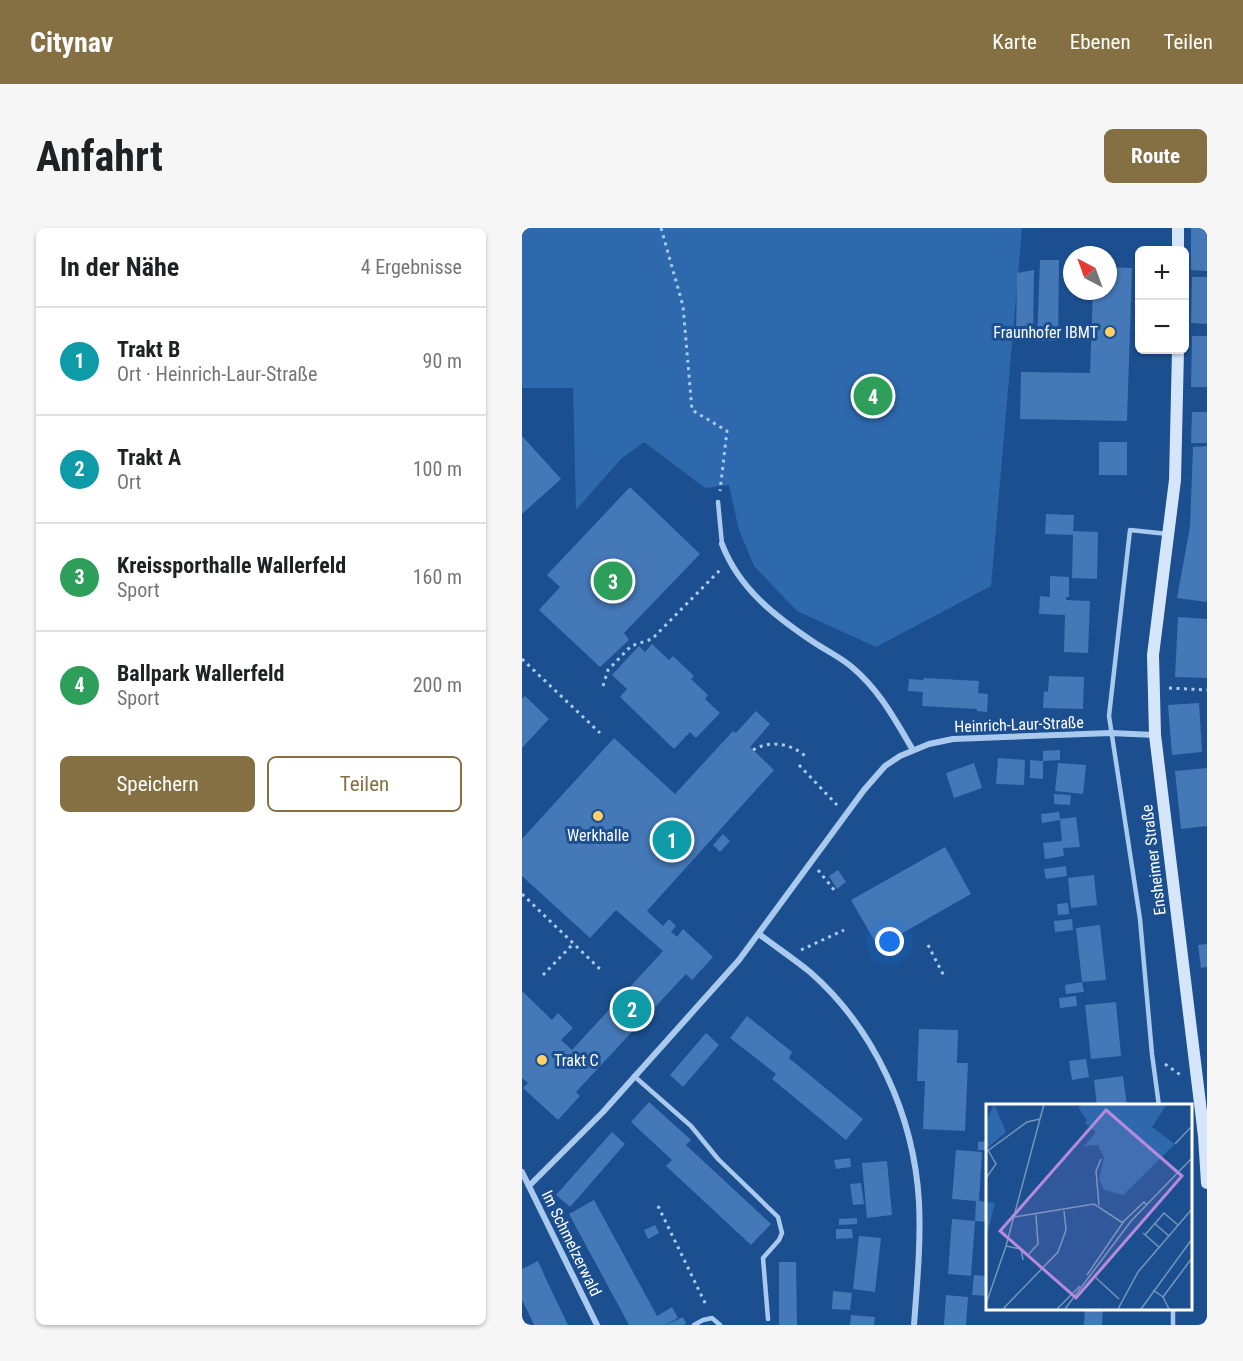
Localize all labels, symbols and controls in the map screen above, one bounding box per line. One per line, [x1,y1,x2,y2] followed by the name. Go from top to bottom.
[30,26,113,59] text: Citynav
[992,30,1037,54] text: Karte
[1070,30,1131,54] text: Ebenen
[1164,30,1213,54] text: Teilen
[1104,129,1207,183] button: Route
[36,132,163,181] text: Anfahrt
[1063,246,1117,300] north arrow
[1135,246,1189,354] map controls
[1135,246,1189,300] button: +
[60,252,179,282] text: In der Nähe
[361,255,462,279] text: 4 Ergebnisse
[1135,300,1189,354] button: −
[993,323,1098,342] place label: Fraunhofer IBMT
[1103,325,1117,339] marker: Fraunhofer IBMT
[117,337,180,362] text: Trakt B
[74,349,85,373] text: 1
[423,349,462,373] text: 90 m
[117,362,317,386] text: Ort · Heinrich-Laur-Straße
[854,374,892,418] pin: 4
[117,445,181,470] text: Trakt A
[74,457,85,481] text: 2
[413,457,462,481] text: 100 m
[117,470,142,494] text: Ort
[117,553,346,578] text: Kreissporthalle Wallerfeld
[594,558,632,604] pin: 3
[74,565,85,589] text: 3
[413,565,462,589] text: 160 m
[117,578,160,602] text: Sport
[117,661,284,686] text: Ballpark Wallerfeld
[74,673,85,697] text: 4
[413,673,462,697] text: 200 m
[117,686,160,710] text: Sport
[954,713,1084,736] street label: Heinrich-Laur-Straße
[60,756,255,812] button: Speichern
[267,756,462,812] button: Teilen
[1137,804,1170,916] street label: Ensheimer Straße
[591,809,605,823] marker: Werkhalle
[652,818,692,862] pin: 1
[567,826,629,845] place label: Werkhalle
[875,927,904,956] your location
[612,986,652,1032] pin: 2
[554,1051,599,1070] place label: Trakt C
[535,1053,549,1067] marker: Trakt C
[986,1104,1192,1310] inset map
[538,1187,605,1299] street label: Im Schmelzerwald

